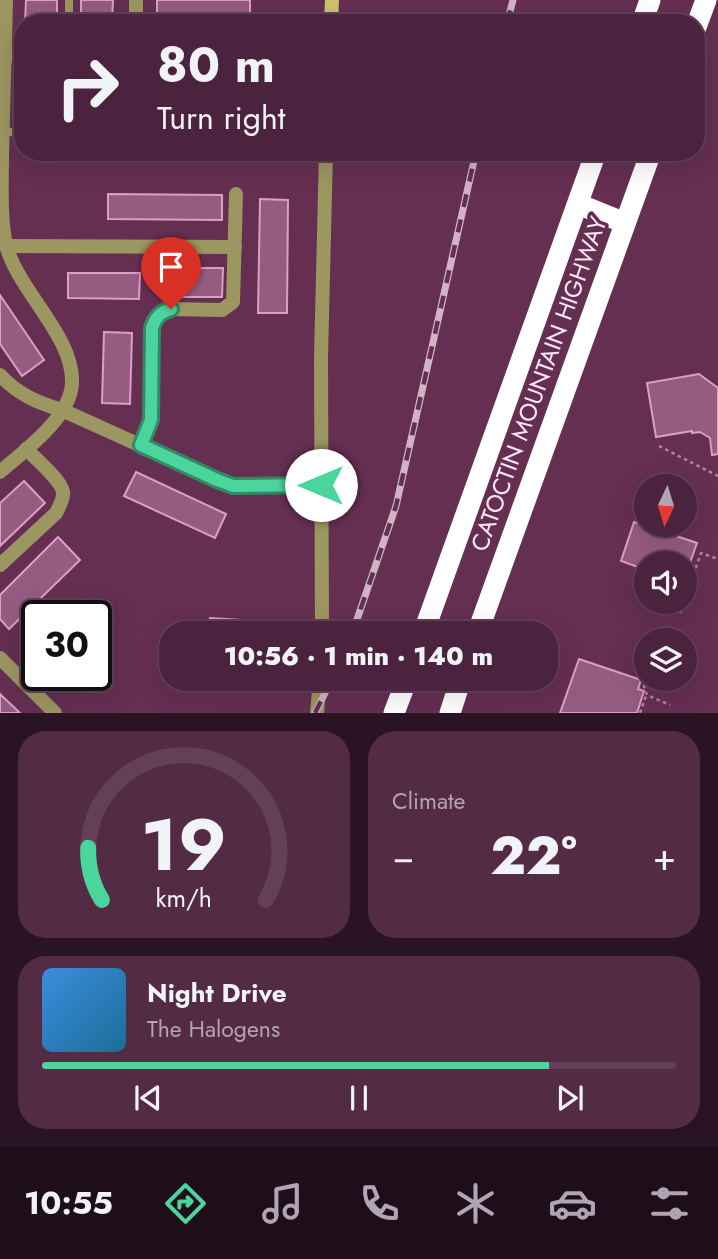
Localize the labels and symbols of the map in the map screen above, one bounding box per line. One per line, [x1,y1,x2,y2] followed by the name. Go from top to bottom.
[462,211,616,556] street label: CATOCTIN MOUNTAIN HIGHWAY
[141,237,201,309] pin
[284,448,358,522] position arrow
[634,474,696,537] north arrow
[21,600,112,691] speed limit sign: 30

